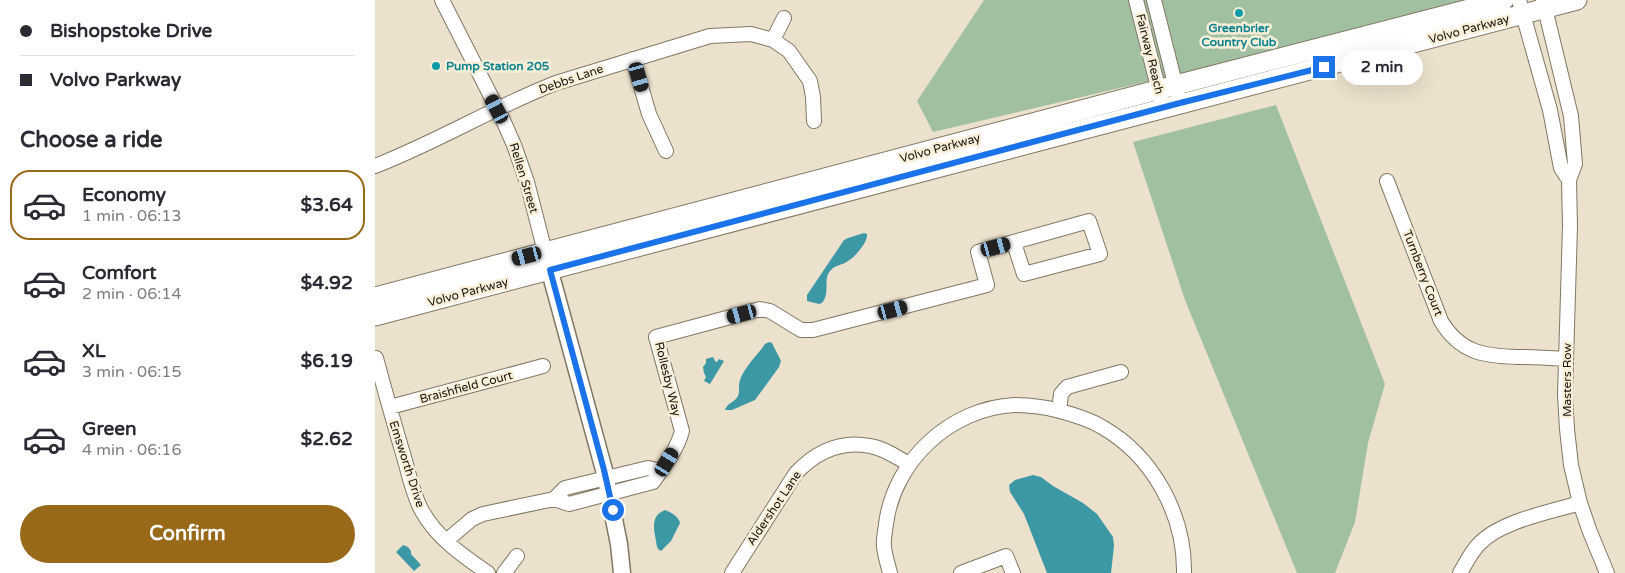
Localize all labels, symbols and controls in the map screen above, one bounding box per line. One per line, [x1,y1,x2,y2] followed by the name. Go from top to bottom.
[1233,7,1245,19] marker: Greenbrier Country Club
[1427,11,1511,46] street label: Volvo Parkway
[1133,12,1167,96] street label: Fairway Reach
[50,20,212,42] text: Bishopstoke Drive
[1202,21,1277,50] place label: Greenbrier Country Club
[1341,50,1424,84] callout: 2 min
[1313,56,1335,78] route end
[1361,57,1403,77] text: 2 min
[446,59,550,74] place label: Pump Station 205
[430,60,442,72] marker: Pump Station 205
[537,61,605,97] street label: Debbs Lane
[627,61,650,93] car
[50,69,181,91] text: Volvo Parkway
[483,92,510,126] car
[20,127,163,153] text: Choose a ride
[898,130,982,165] street label: Volvo Parkway
[507,141,541,215] street label: Rellen Street
[22,183,67,228] icon: car
[82,184,166,206] text: Economy
[301,194,353,216] text: $3.64
[82,206,181,226] text: 1 min · 06:13
[1400,228,1446,318] street label: Turnberry Court
[979,236,1012,258] car
[510,245,543,267] car
[22,261,67,306] icon: car
[82,262,156,284] text: Comfort
[301,272,353,294] text: $4.92
[426,274,510,309] street label: Volvo Parkway
[82,284,181,304] text: 2 min · 06:14
[876,299,909,321] car
[725,303,758,325] car
[22,339,67,384] icon: car
[82,340,106,362] text: XL
[652,340,684,418] street label: Rollesby Way
[1560,342,1574,417] street label: Masters Row
[301,350,353,372] text: $6.19
[82,362,181,382] text: 3 min · 06:15
[418,368,514,406] street label: Braishfield Court
[22,417,67,462] icon: car
[82,418,136,440] text: Green
[386,419,428,509] street label: Emsworth Drive
[301,428,353,450] text: $2.62
[82,440,181,460] text: 4 min · 06:16
[652,445,681,479] car
[744,468,804,548] street label: Aldershot Lane
[602,499,624,521] route start
[20,505,355,563] button: Confirm

